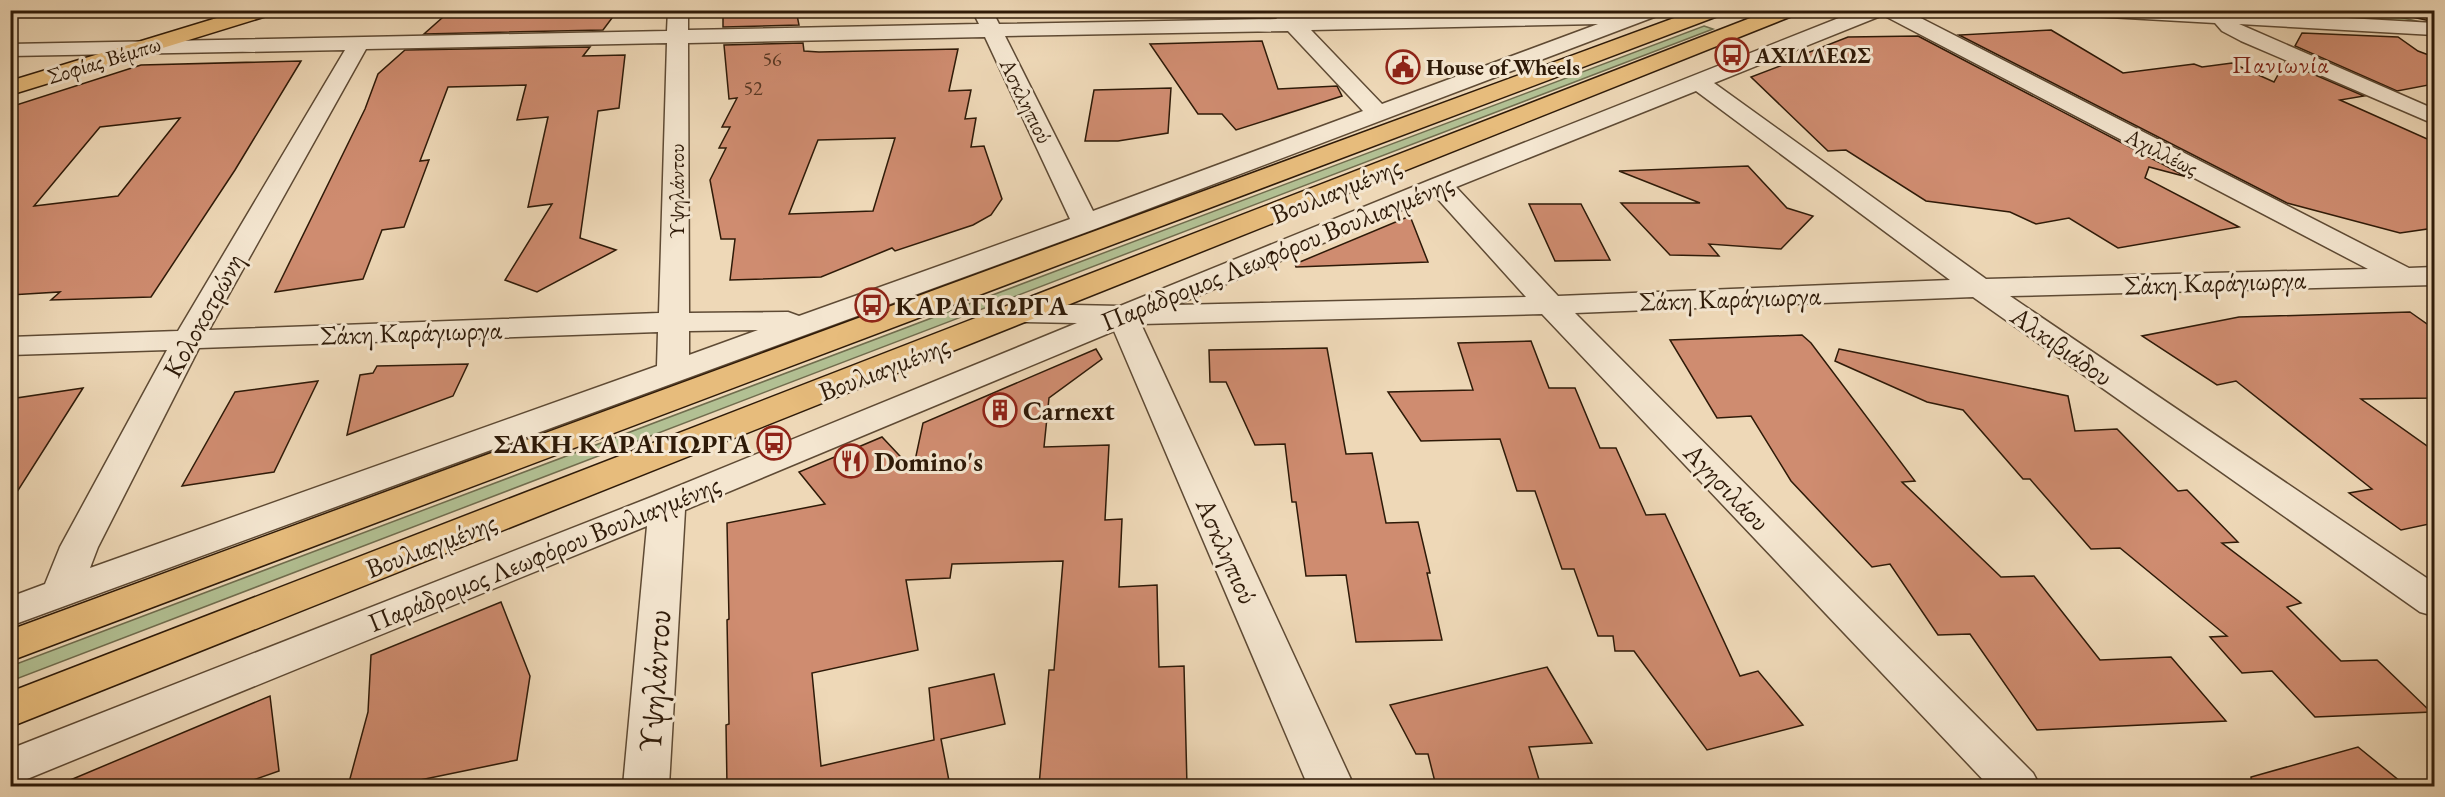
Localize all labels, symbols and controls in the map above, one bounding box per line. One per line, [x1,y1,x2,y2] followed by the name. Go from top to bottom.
[44,29,164,91] street label: Σοφίας Βέμπω
[1714,37,1750,73] bus stop icon: ΑΧΙΛΛΕΩΣ
[1754,41,1871,70] place label: ΑΧΙΛΛΕΩΣ
[762,46,782,72] house number: 56
[1385,49,1421,85] public building icon: House of Wheels
[2232,49,2330,80] district label: Πανιωνία
[992,53,1059,148] street label: Ασκληπιού
[1426,53,1580,82] place label: House of Wheels
[743,75,763,101] house number: 52
[2120,121,2203,183] street label: Αχιλλέως
[662,143,691,239] street label: Υψηλάντου
[1266,148,1406,232] street label: Βουλιαγμένης
[1096,165,1458,339] street label: Παράδρομος Λεωφόρου Βουλιαγμένης
[154,247,252,383] street label: Κολοκοτρώνη
[2124,261,2307,303] street label: Σάκη Καράγιωργα
[1639,277,1822,319] street label: Σάκη Καράγιωργα
[854,287,890,323] bus stop icon: ΚΑΡΑΓΙΩΡΓΑ
[895,288,1068,323] place label: ΚΑΡΑΓΙΩΡΓΑ
[2003,298,2120,394] street label: Αλκιβιάδου
[320,311,503,353] street label: Σάκη Καράγιωργα
[814,327,954,409] street label: Βουλιαγμένης
[982,392,1018,428] building icon: Carnext
[1023,393,1115,428] place label: Carnext
[756,425,792,461] bus stop icon: ΣΑΚΗ ΚΑΡΑΓΙΩΡΓΑ
[494,426,752,461] place label: ΣΑΚΗ ΚΑΡΑΓΙΩΡΓΑ
[1676,435,1778,539] street label: Αγησιλάου
[833,443,869,479] restaurant icon: Domino's
[874,444,983,479] place label: Domino's
[363,466,725,640] street label: Παράδρομος Λεωφόρου Βουλιαγμένης
[1188,492,1266,609] street label: Ασκληπιού
[361,504,501,586] street label: Βουλιαγμένης
[628,608,680,754] street label: Υψηλάντου

